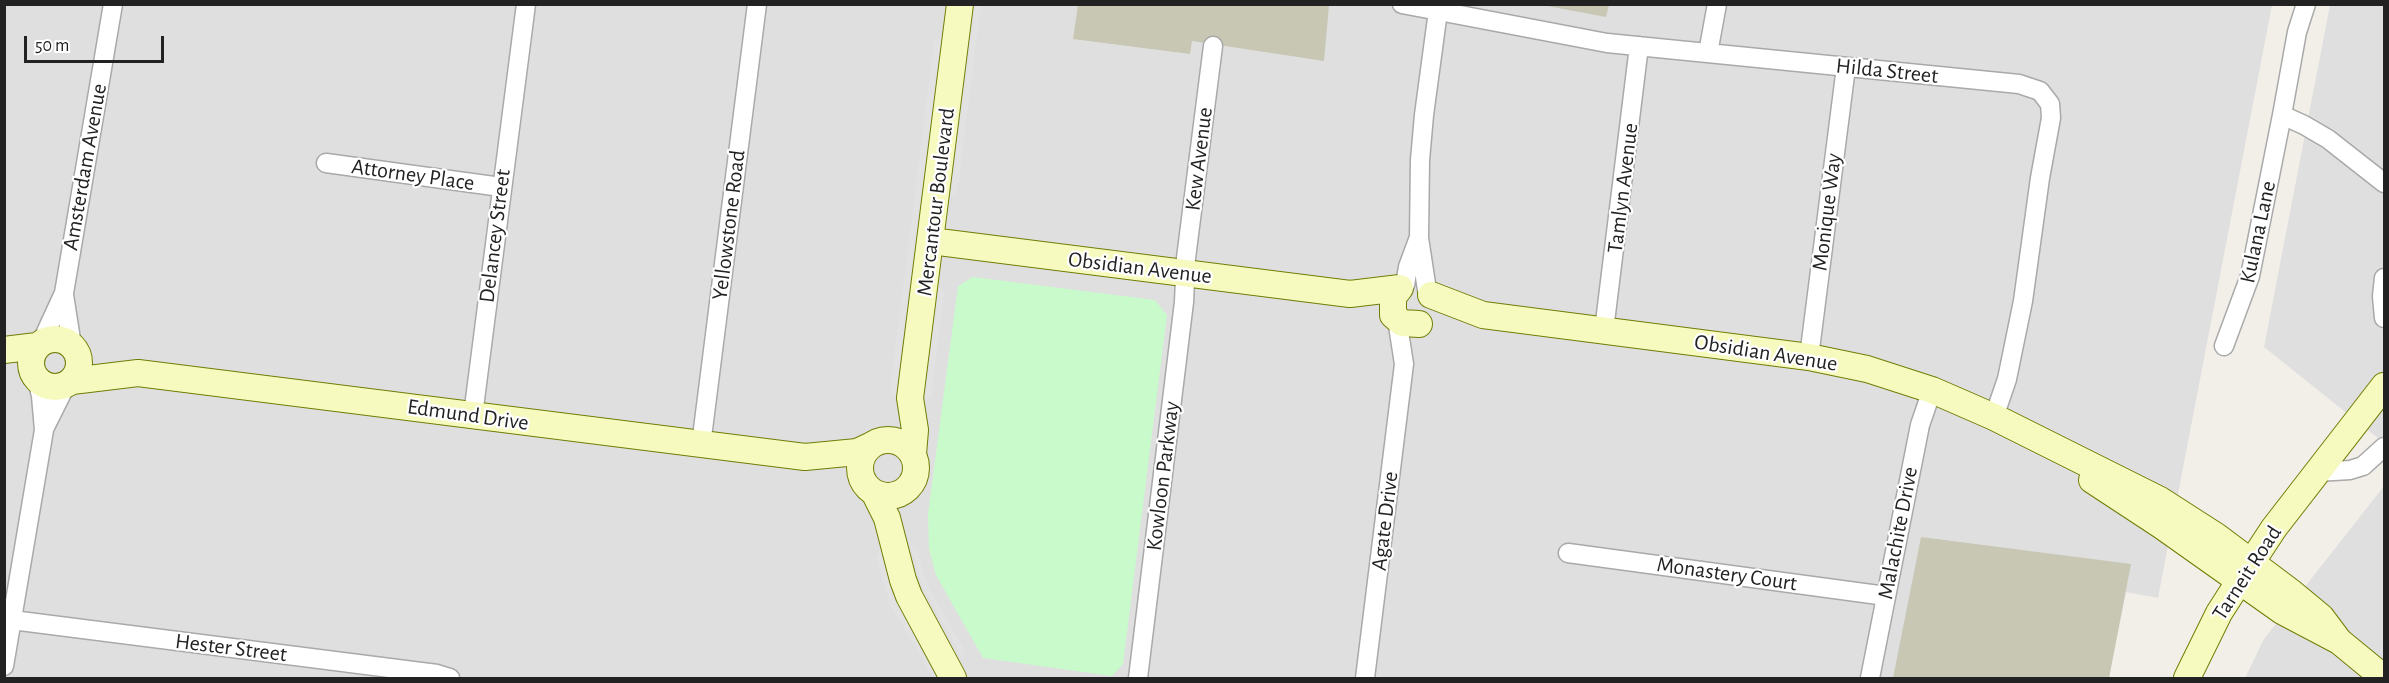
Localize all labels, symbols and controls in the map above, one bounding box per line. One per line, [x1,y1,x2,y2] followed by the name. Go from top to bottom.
[27,24,166,62] scale bar
[35,37,69,55] text: 50 m
[1835,53,1939,89] street label: Hilda Street
[57,82,113,252] street label: Amsterdam Avenue
[911,106,961,298] street label: Mercantour Boulevard
[1180,106,1218,212] street label: Kew Avenue
[1602,121,1644,255] street label: Tamlyn Avenue
[707,149,751,301] street label: Yellowstone Road
[1807,152,1847,272] street label: Monique Way
[350,153,476,197] street label: Attorney Place
[474,168,516,304] street label: Delancey Street
[2234,178,2282,286] street label: Kulana Lane
[1067,246,1213,290] street label: Obsidian Avenue
[1693,329,1839,377] street label: Obsidian Avenue
[406,393,530,437] street label: Edmund Drive
[1141,400,1185,552] street label: Kowloon Parkway
[1872,465,1924,601] street label: Malachite Drive
[1366,470,1404,572] street label: Agate Drive
[2207,521,2287,625] street label: Tarneit Road
[1655,551,1799,597] street label: Monastery Court
[174,628,288,668] street label: Hester Street

